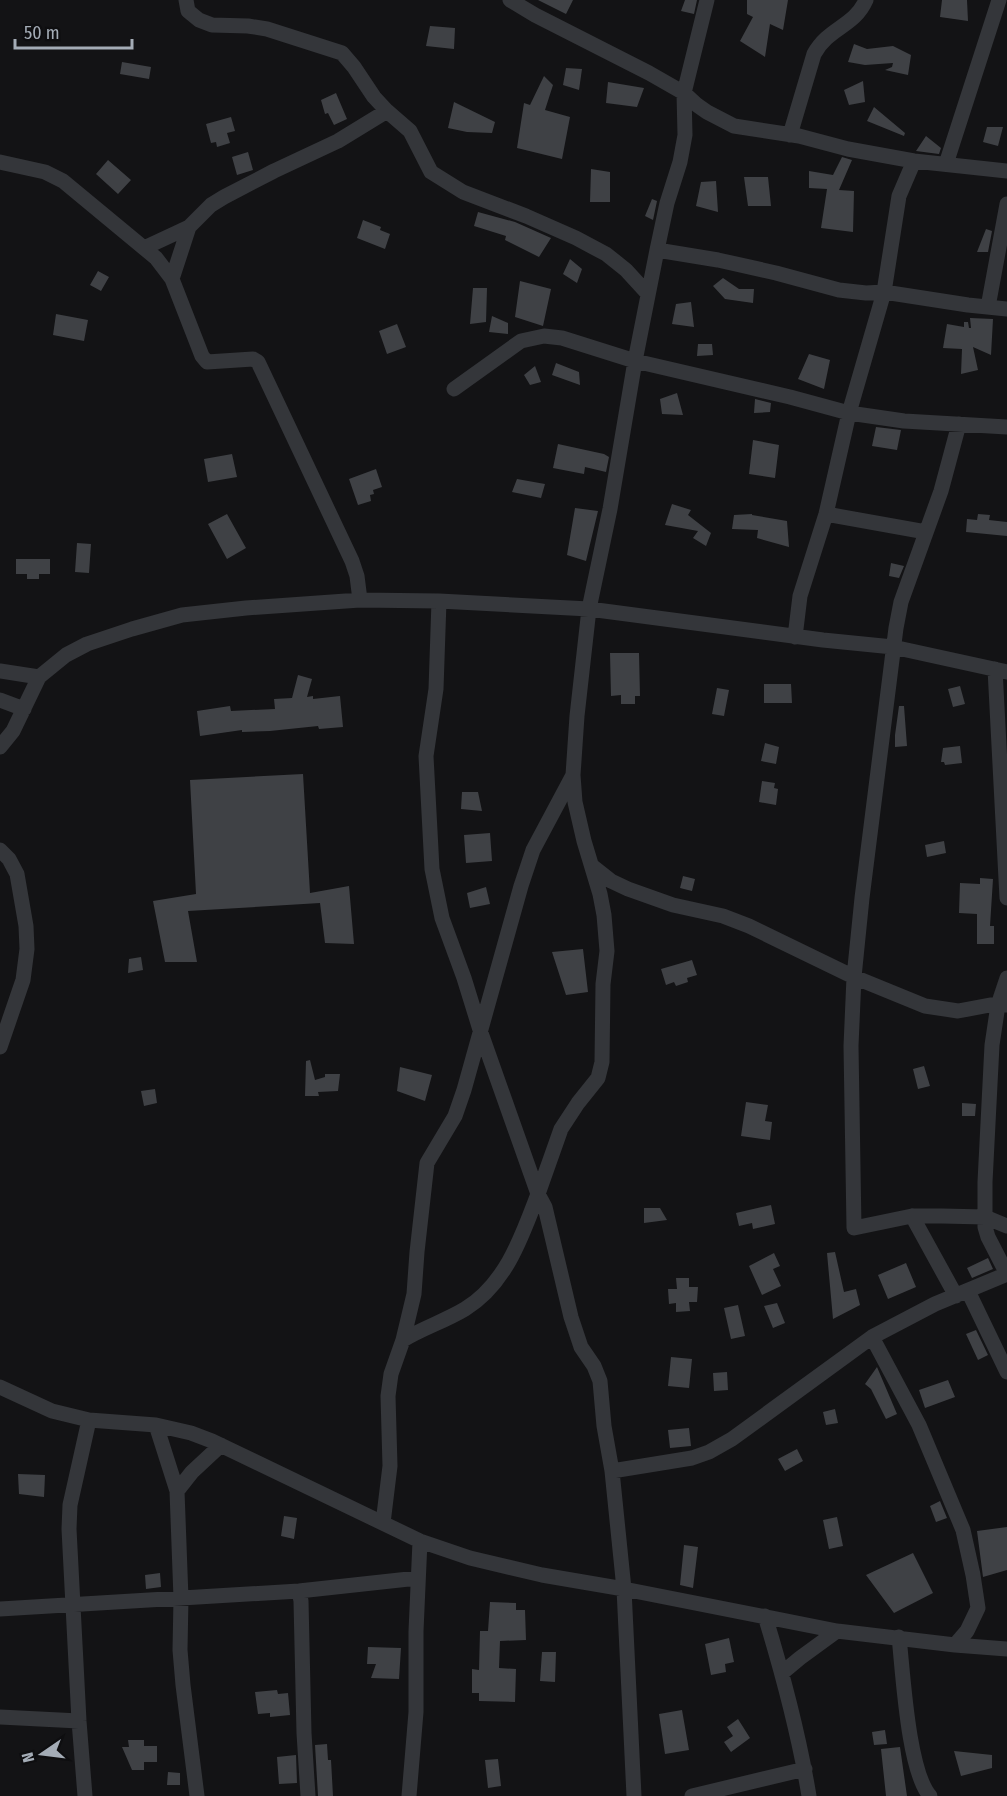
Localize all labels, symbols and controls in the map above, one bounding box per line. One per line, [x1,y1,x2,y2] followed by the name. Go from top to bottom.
[15,12,132,50] scale bar
[24,22,60,44] text: 50 m
[12,1724,72,1784] north arrow
[18,1751,38,1764] text: N

